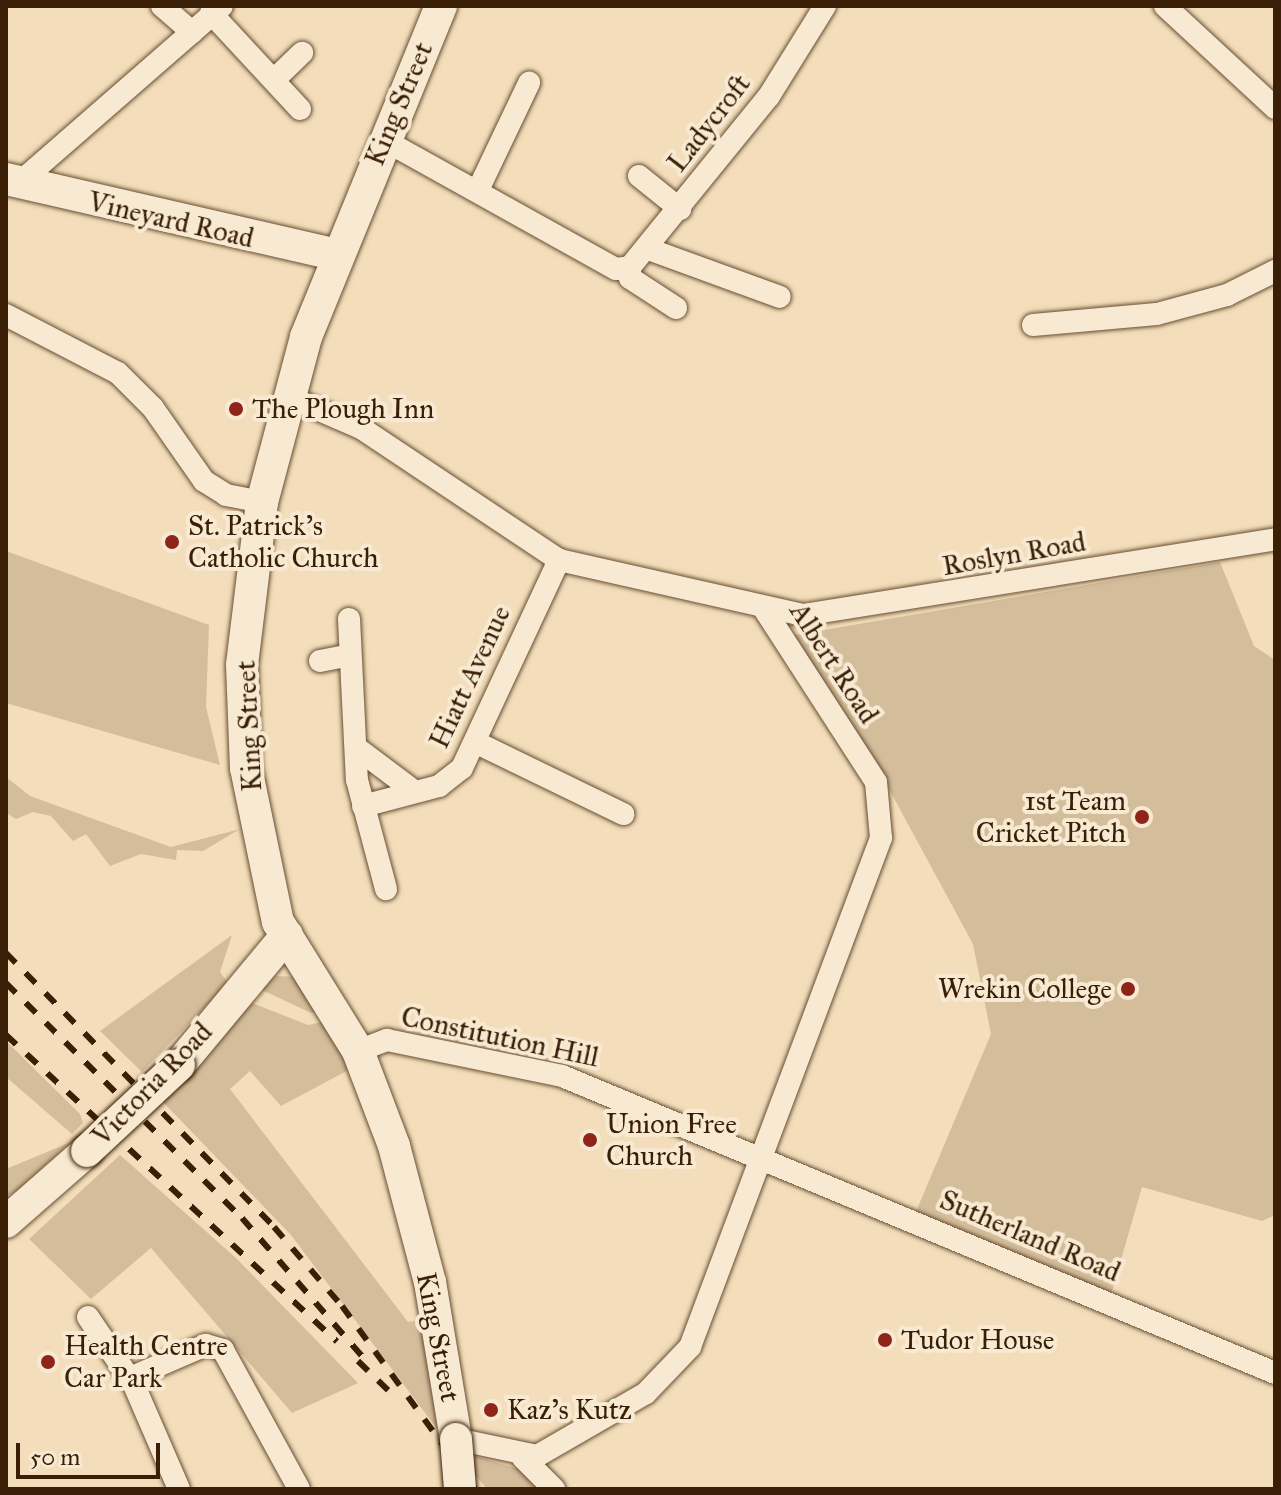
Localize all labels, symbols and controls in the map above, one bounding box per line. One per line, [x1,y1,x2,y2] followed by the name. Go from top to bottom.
[358,37,440,171] street label: King Street
[660,67,758,179] street label: Ladycroft
[85,185,257,255] street label: Vineyard Road
[252,392,434,426] place label: The Plough Inn
[227,400,245,418] marker: The Plough Inn
[188,509,379,575] place label: St. Patrick's Catholic Church
[940,525,1088,583] street label: Roslyn Road
[163,533,181,551] marker: St. Patrick's Catholic Church
[782,596,886,730] street label: Albert Road
[422,600,518,754] street label: Hiatt Avenue
[229,660,269,792] street label: King Street
[976,784,1126,850] place label: 1st Team Cricket Pitch
[1133,808,1151,826] marker: 1st Team Cricket Pitch
[938,972,1112,1006] place label: Wrekin College
[1119,980,1137,998] marker: Wrekin College
[398,1000,602,1074] street label: Constitution Hill
[85,1015,219,1153] street label: Victoria Road
[606,1107,737,1173] place label: Union Free Church
[581,1131,599,1149] marker: Union Free Church
[935,1183,1125,1289] street label: Sutherland Road
[409,1269,467,1405] street label: King Street
[901,1323,1054,1357] place label: Tudor House
[64,1329,228,1395] place label: Health Centre Car Park
[876,1331,894,1349] marker: Tudor House
[39,1353,57,1371] marker: Health Centre Car Park
[507,1393,632,1427] place label: Kaz's Kutz
[482,1401,500,1419] marker: Kaz's Kutz
[20,1427,164,1477] scale bar
[30,1442,80,1472] text: 50 m

